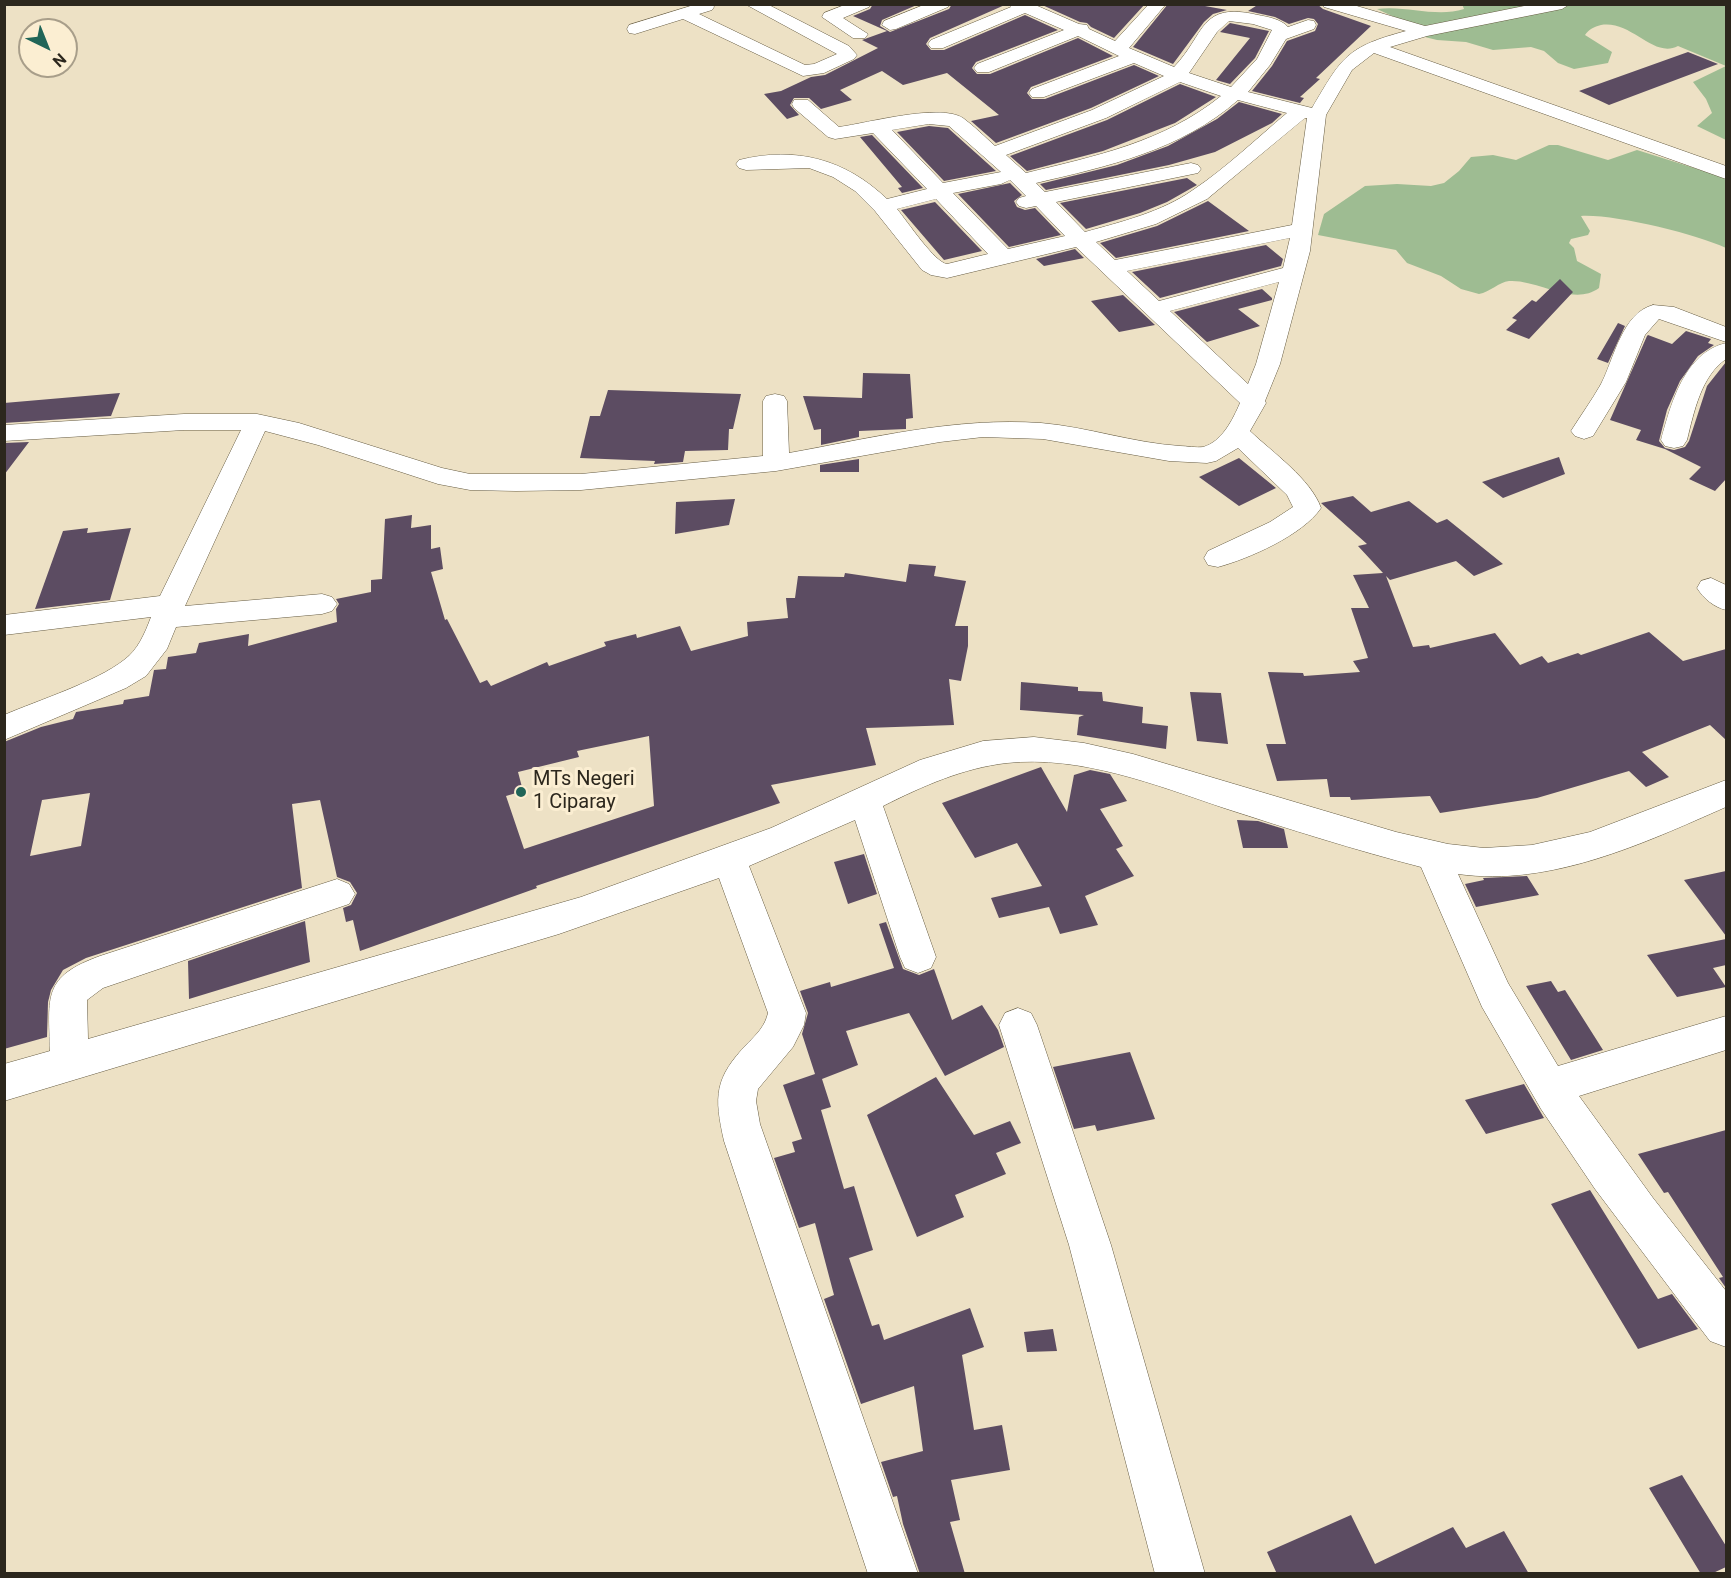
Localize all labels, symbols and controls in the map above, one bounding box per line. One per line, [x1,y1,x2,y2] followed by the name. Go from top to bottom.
[18,18,78,78] north arrow
[49,49,70,71] text: N
[533,768,635,815] place label: MTs Negeri 1 Ciparay
[514,785,528,799] marker: MTs Negeri 1 Ciparay

